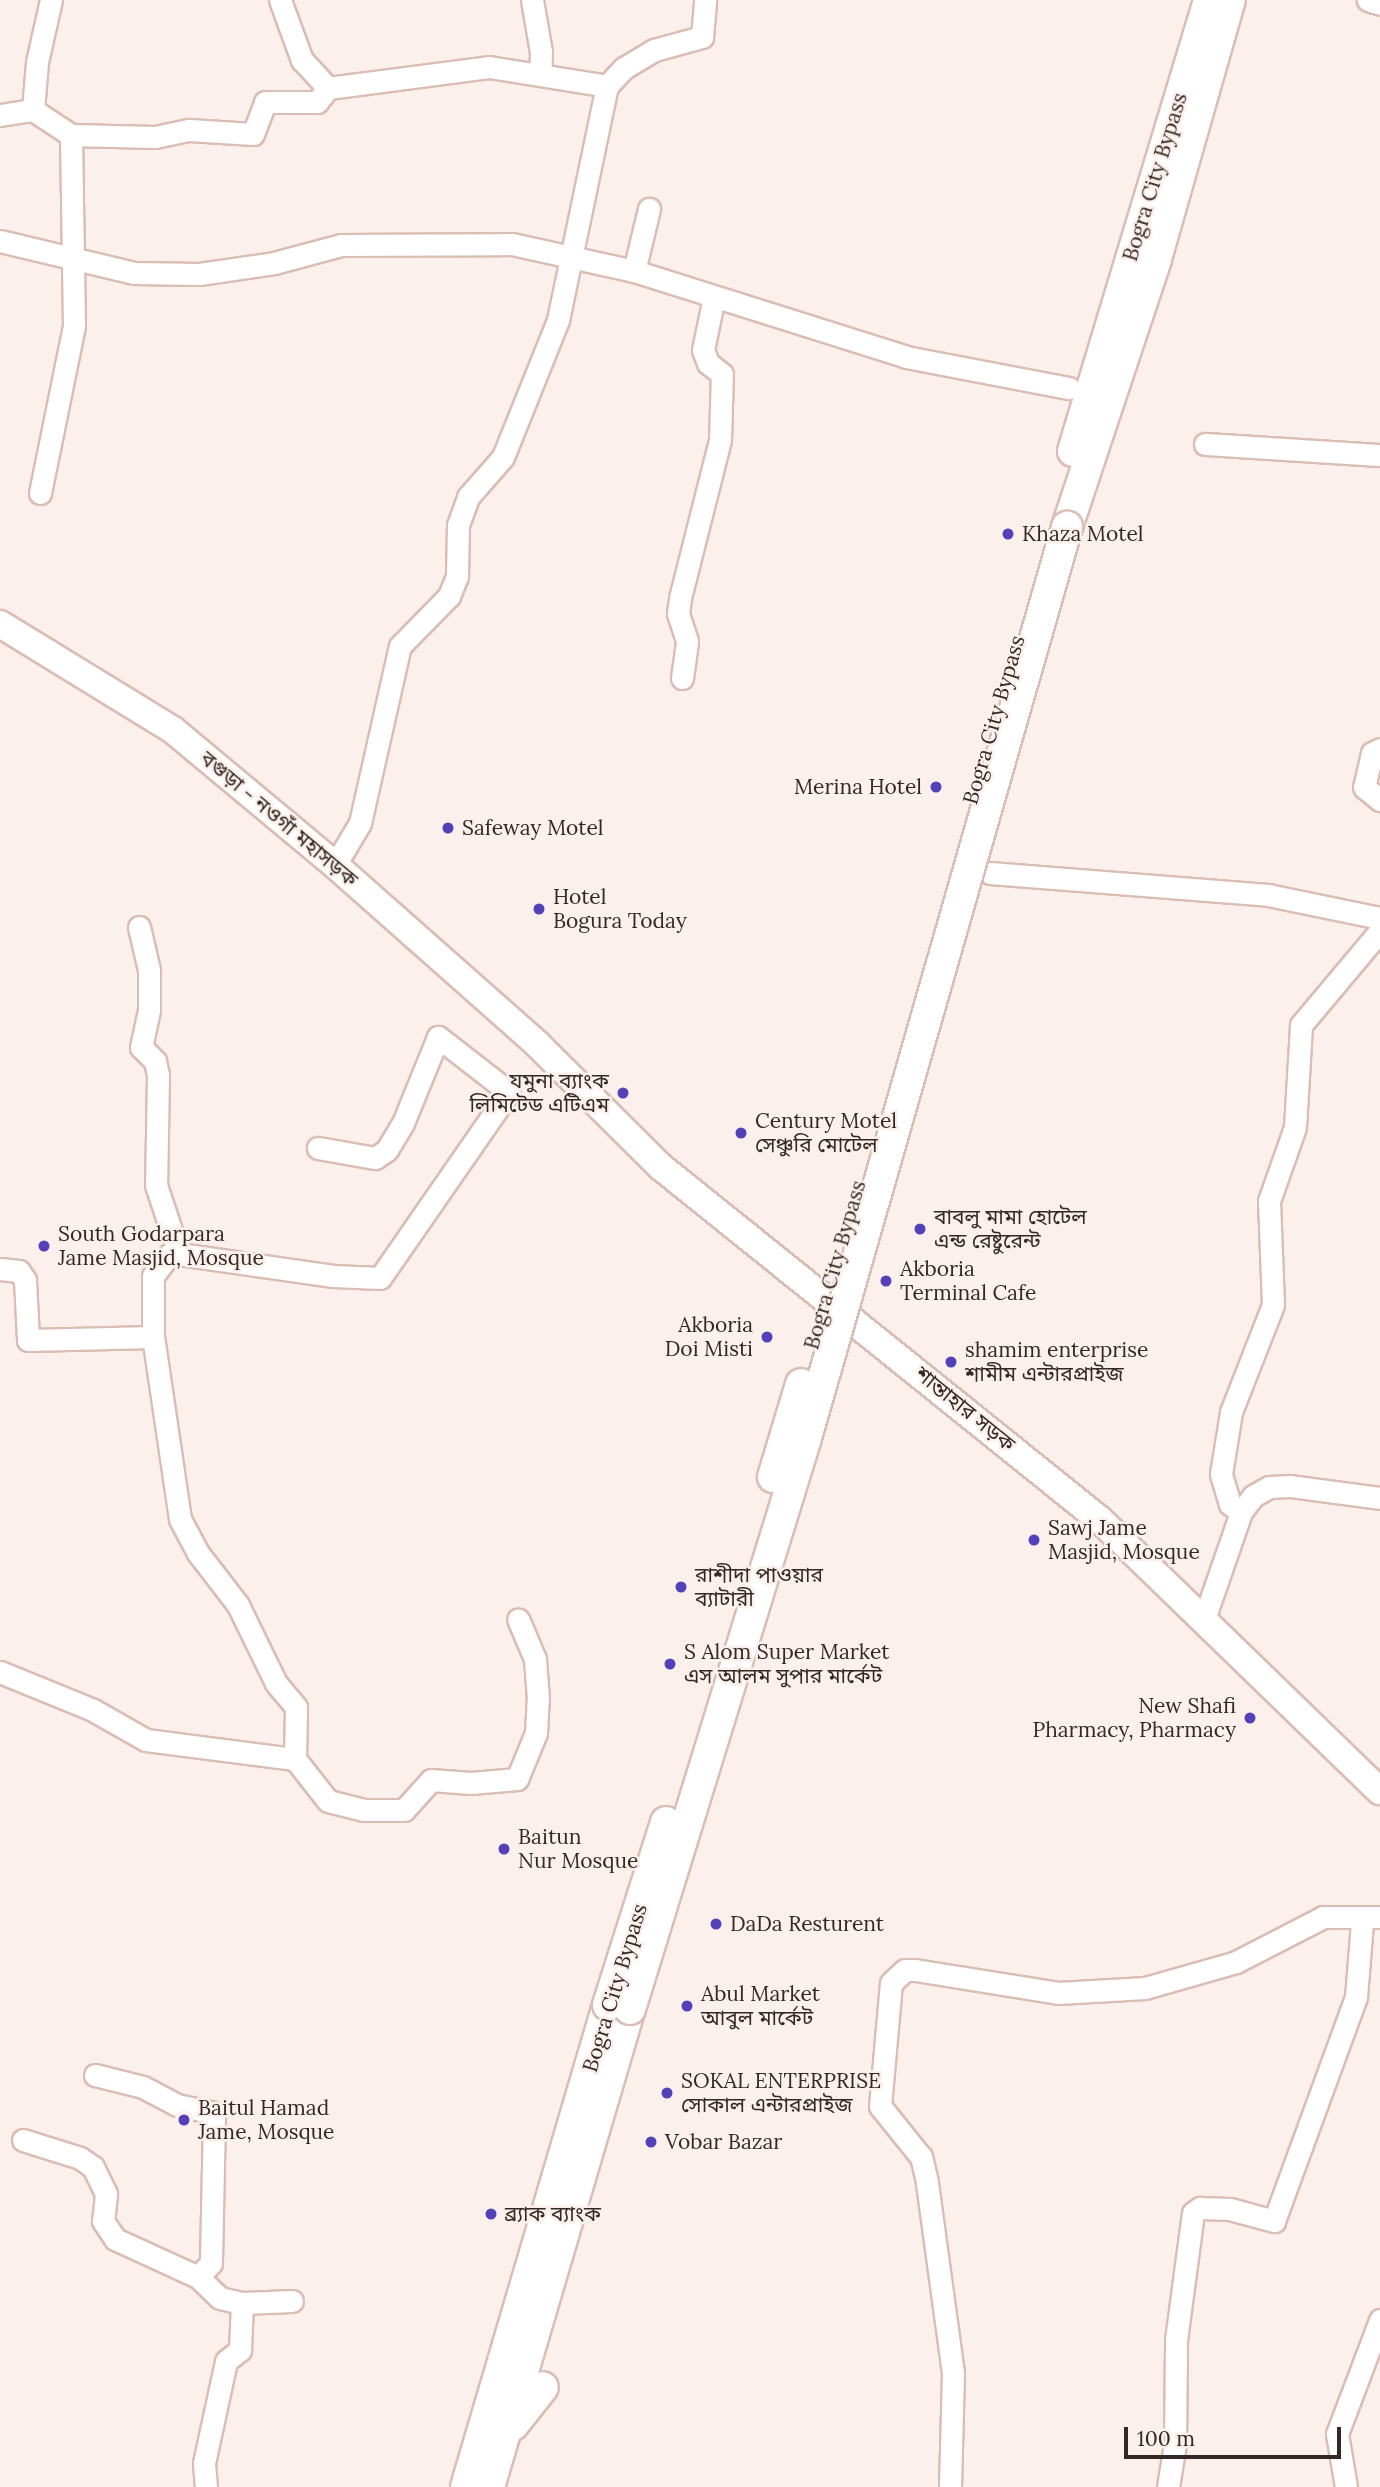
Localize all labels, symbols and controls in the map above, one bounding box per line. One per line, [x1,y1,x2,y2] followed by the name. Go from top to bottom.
[1117,90,1193,264] street label: Bogra City Bypass
[1022,521,1143,547] place label: Khaza Motel
[1000,526,1016,542] marker: Khaza Motel
[958,633,1030,807] street label: Bogra City Bypass
[195,746,363,892] street label: বগুড়া - নওগাঁ মহাসড়ক
[794,774,922,800] place label: Merina Hotel
[928,779,944,795] marker: Merina Hotel
[462,815,604,841] place label: Safeway Motel
[440,820,456,836] marker: Safeway Motel
[553,884,687,934] place label: Hotel Bogura Today
[531,901,547,917] marker: Hotel Bogura Today
[469,1068,609,1118] place label: যমুনা ব্যাংক লিমিটেড এটিএম
[615,1085,631,1101] marker: যমুনা ব্যাংক লিমিটেড এটিএম
[755,1108,897,1158] place label: Century Motel সেঞ্চুরি মোটেল
[733,1125,749,1141] marker: Century Motel সেঞ্চুরি মোটেল
[799,1178,871,1352] street label: Bogra City Bypass
[934,1204,1087,1254] place label: বাবলু মামা হোটেল এন্ড রেষ্টুরেন্ট
[58,1221,264,1271] place label: South Godarpara Jame Masjid, Mosque
[912,1221,928,1237] marker: বাবলু মামা হোটেল এন্ড রেষ্টুরেন্ট
[36,1238,52,1254] marker: South Godarpara Jame Masjid, Mosque
[900,1256,1036,1306] place label: Akboria Terminal Cafe
[878,1273,894,1289] marker: Akboria Terminal Cafe
[665,1312,753,1362] place label: Akboria Doi Misti
[759,1329,775,1345] marker: Akboria Doi Misti
[965,1337,1148,1387] place label: shamim enterprise শামীম এন্টারপ্রাইজ
[943,1354,959,1370] marker: shamim enterprise শামীম এন্টারপ্রাইজ
[910,1361,1020,1457] street label: শান্তাহার সড়ক
[1048,1515,1200,1565] place label: Sawj Jame Masjid, Mosque
[1026,1532,1042,1548] marker: Sawj Jame Masjid, Mosque
[695,1562,823,1612] place label: রাশীদা পাওয়ার ব্যাটারী
[673,1579,689,1595] marker: রাশীদা পাওয়ার ব্যাটারী
[684,1639,889,1689] place label: S Alom Super Market এস আলম সুপার মার্কেট
[662,1656,678,1672] marker: S Alom Super Market এস আলম সুপার মার্কেট
[1033,1693,1236,1743] place label: New Shafi Pharmacy, Pharmacy
[1242,1710,1258,1726] marker: New Shafi Pharmacy, Pharmacy
[518,1824,638,1874] place label: Baitun Nur Mosque
[496,1841,512,1857] marker: Baitun Nur Mosque
[577,1901,653,2075] street label: Bogra City Bypass
[730,1911,884,1937] place label: DaDa Resturent
[708,1916,724,1932] marker: DaDa Resturent
[701,1981,820,2031] place label: Abul Market আবুল মার্কেট
[679,1998,695,2014] marker: Abul Market আবুল মার্কেট
[681,2068,881,2118] place label: SOKAL ENTERPRISE সোকাল এন্টারপ্রাইজ
[659,2085,675,2101] marker: SOKAL ENTERPRISE সোকাল এন্টারপ্রাইজ
[198,2095,334,2145] place label: Baitul Hamad Jame, Mosque
[176,2112,192,2128] marker: Baitul Hamad Jame, Mosque
[665,2129,782,2155] place label: Vobar Bazar
[643,2134,659,2150] marker: Vobar Bazar
[505,2201,601,2227] place label: ব্র্যাক ব্যাংক
[483,2206,499,2222] marker: ব্র্যাক ব্যাংক
[1128,2414,1345,2458] scale bar
[1137,2425,1195,2452] text: 100 m

